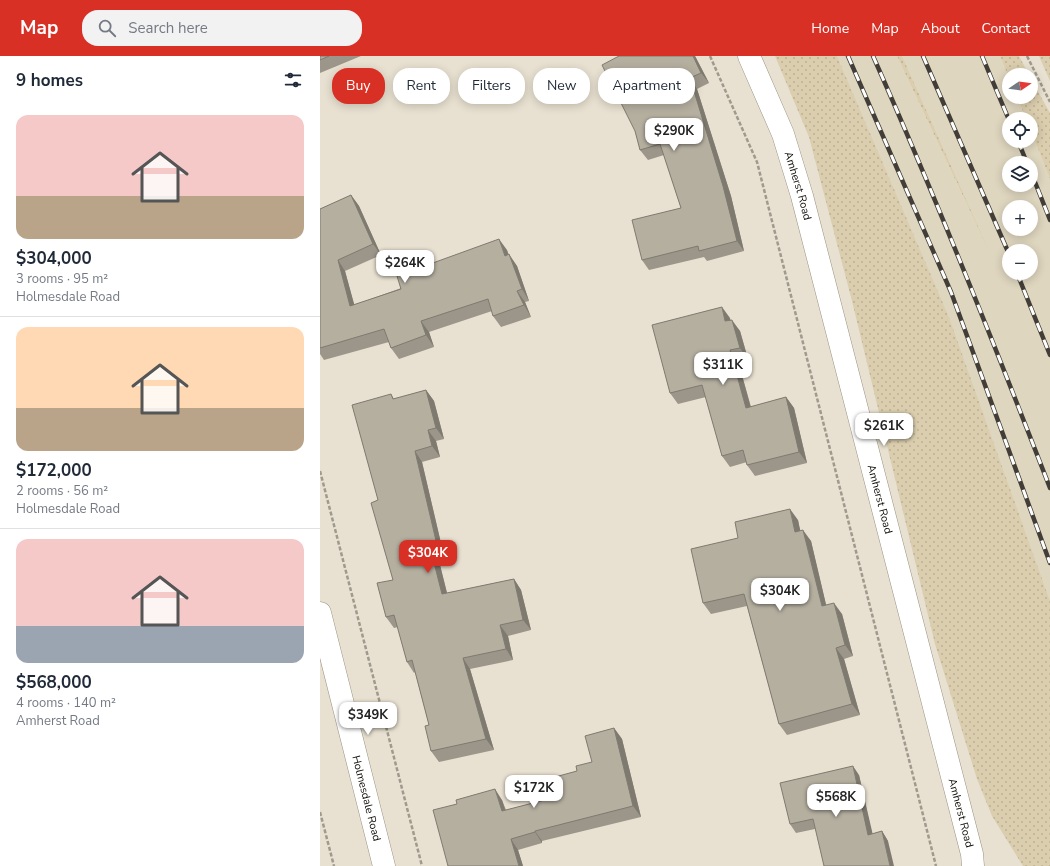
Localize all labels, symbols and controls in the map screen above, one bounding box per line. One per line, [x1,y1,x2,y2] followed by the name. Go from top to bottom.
[82,10,362,46] search box
[20,15,58,41] text: Map
[96,17,118,39] icon: search
[128,18,208,38] text: Search here
[811,19,849,38] text: Home
[871,19,899,38] text: Map
[921,19,960,38] text: About
[982,19,1030,38] text: Contact
[332,68,385,104] chip: Buy
[393,68,450,104] chip: Rent
[458,68,525,104] chip: Filters
[533,68,590,104] chip: New
[598,68,695,104] chip: Apartment
[1002,68,1038,104] north arrow
[1002,68,1038,280] map controls
[16,69,83,92] text: 9 homes
[282,69,304,91] icon: filters
[1002,112,1038,148] button: locate
[646,118,702,152] pin: $290K
[654,122,694,140] text: $290K
[124,141,196,213] icon: home
[781,149,815,222] street label: Amherst Road
[1002,156,1038,192] button: layers
[1002,200,1038,236] button: +
[1002,244,1038,280] button: −
[16,247,92,270] text: $304,000
[377,250,433,284] pin: $264K
[385,254,425,272] text: $264K
[16,270,108,288] text: 3 rooms · 95 m²
[16,288,120,306] text: Holmesdale Road
[695,352,751,386] pin: $311K
[124,353,196,425] icon: home
[703,356,743,374] text: $311K
[856,413,912,447] pin: $261K
[864,417,904,435] text: $261K
[16,459,92,482] text: $172,000
[864,463,896,535] street label: Amherst Road
[16,482,108,500] text: 2 rooms · 56 m²
[16,500,120,518] text: Holmesdale Road
[400,540,456,574] pin: $304K
[408,544,448,562] text: $304K
[124,565,196,637] icon: home
[752,578,808,612] pin: $304K
[760,582,800,600] text: $304K
[16,671,92,694] text: $568,000
[16,694,116,712] text: 4 rooms · 140 m²
[340,702,396,736] pin: $349K
[348,706,388,724] text: $349K
[16,712,100,730] text: Amherst Road
[349,754,385,843] street label: Holmesdale Road
[506,775,562,809] pin: $172K
[945,777,978,849] street label: Amherst Road
[514,779,554,797] text: $172K
[808,784,864,818] pin: $568K
[816,788,856,806] text: $568K

